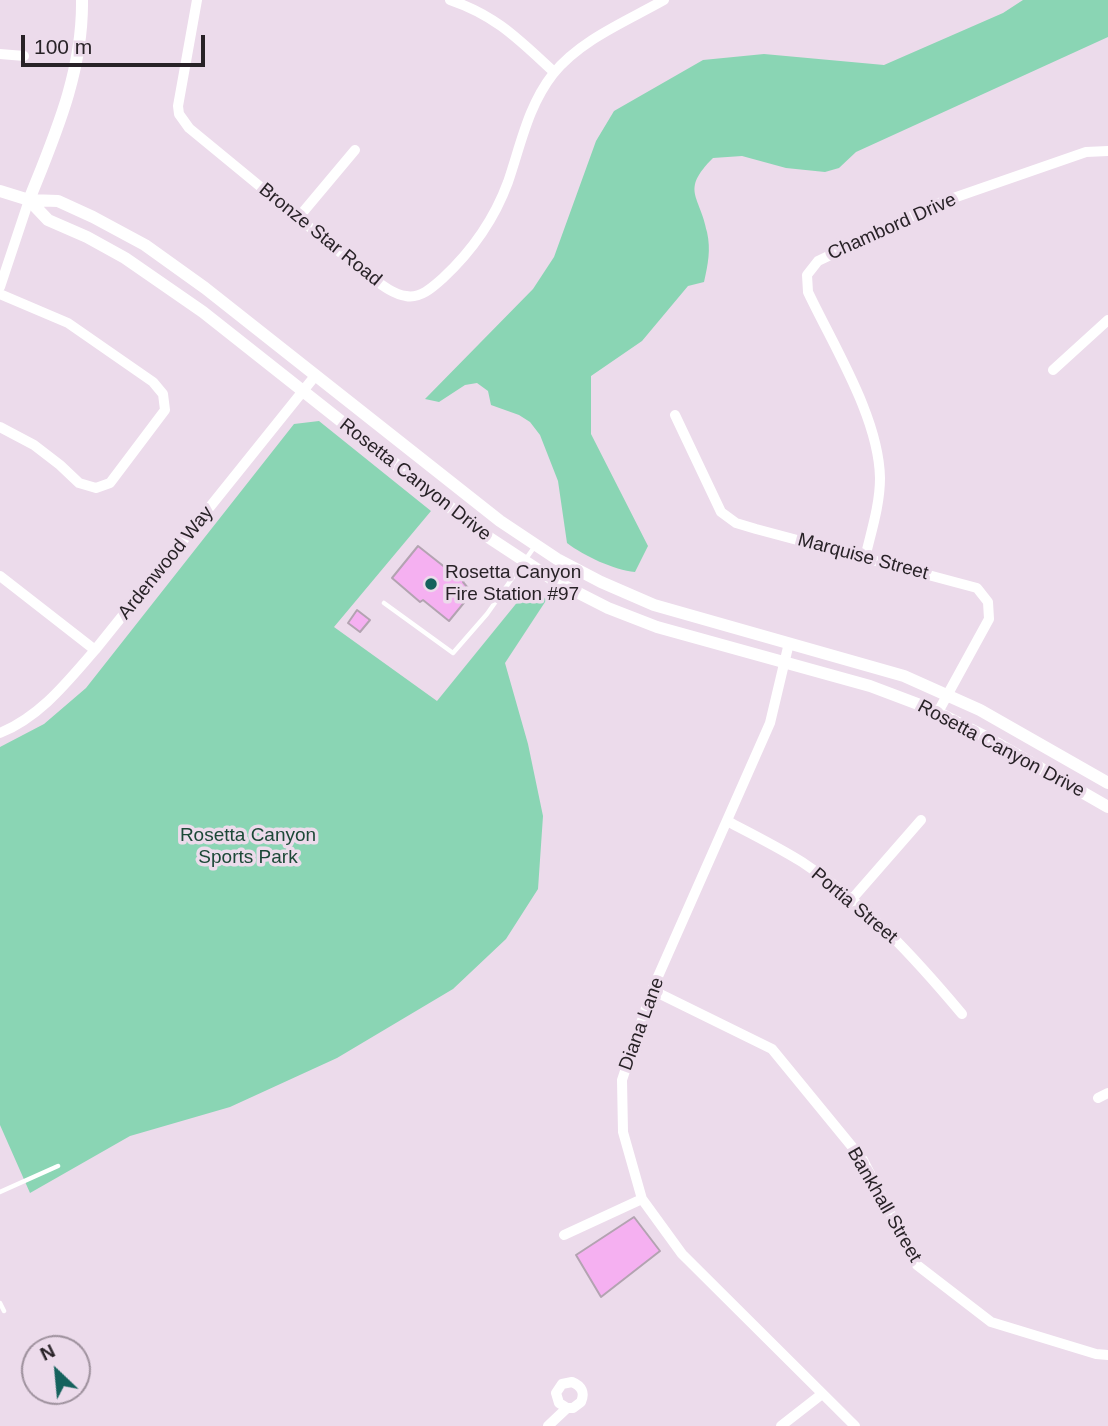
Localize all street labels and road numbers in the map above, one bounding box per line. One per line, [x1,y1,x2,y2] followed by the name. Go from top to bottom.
[254,179,386,291] street label: Bronze Star Road
[824,188,960,266] street label: Chambord Drive
[335,414,495,546] street label: Rosetta Canyon Drive
[113,502,219,624] street label: Ardenwood Way
[795,529,931,585] street label: Marquise Street
[914,695,1088,803] street label: Rosetta Canyon Drive
[806,863,902,949] street label: Portia Street
[615,974,669,1074] street label: Diana Lane
[842,1144,926,1266] street label: Bankhall Street

